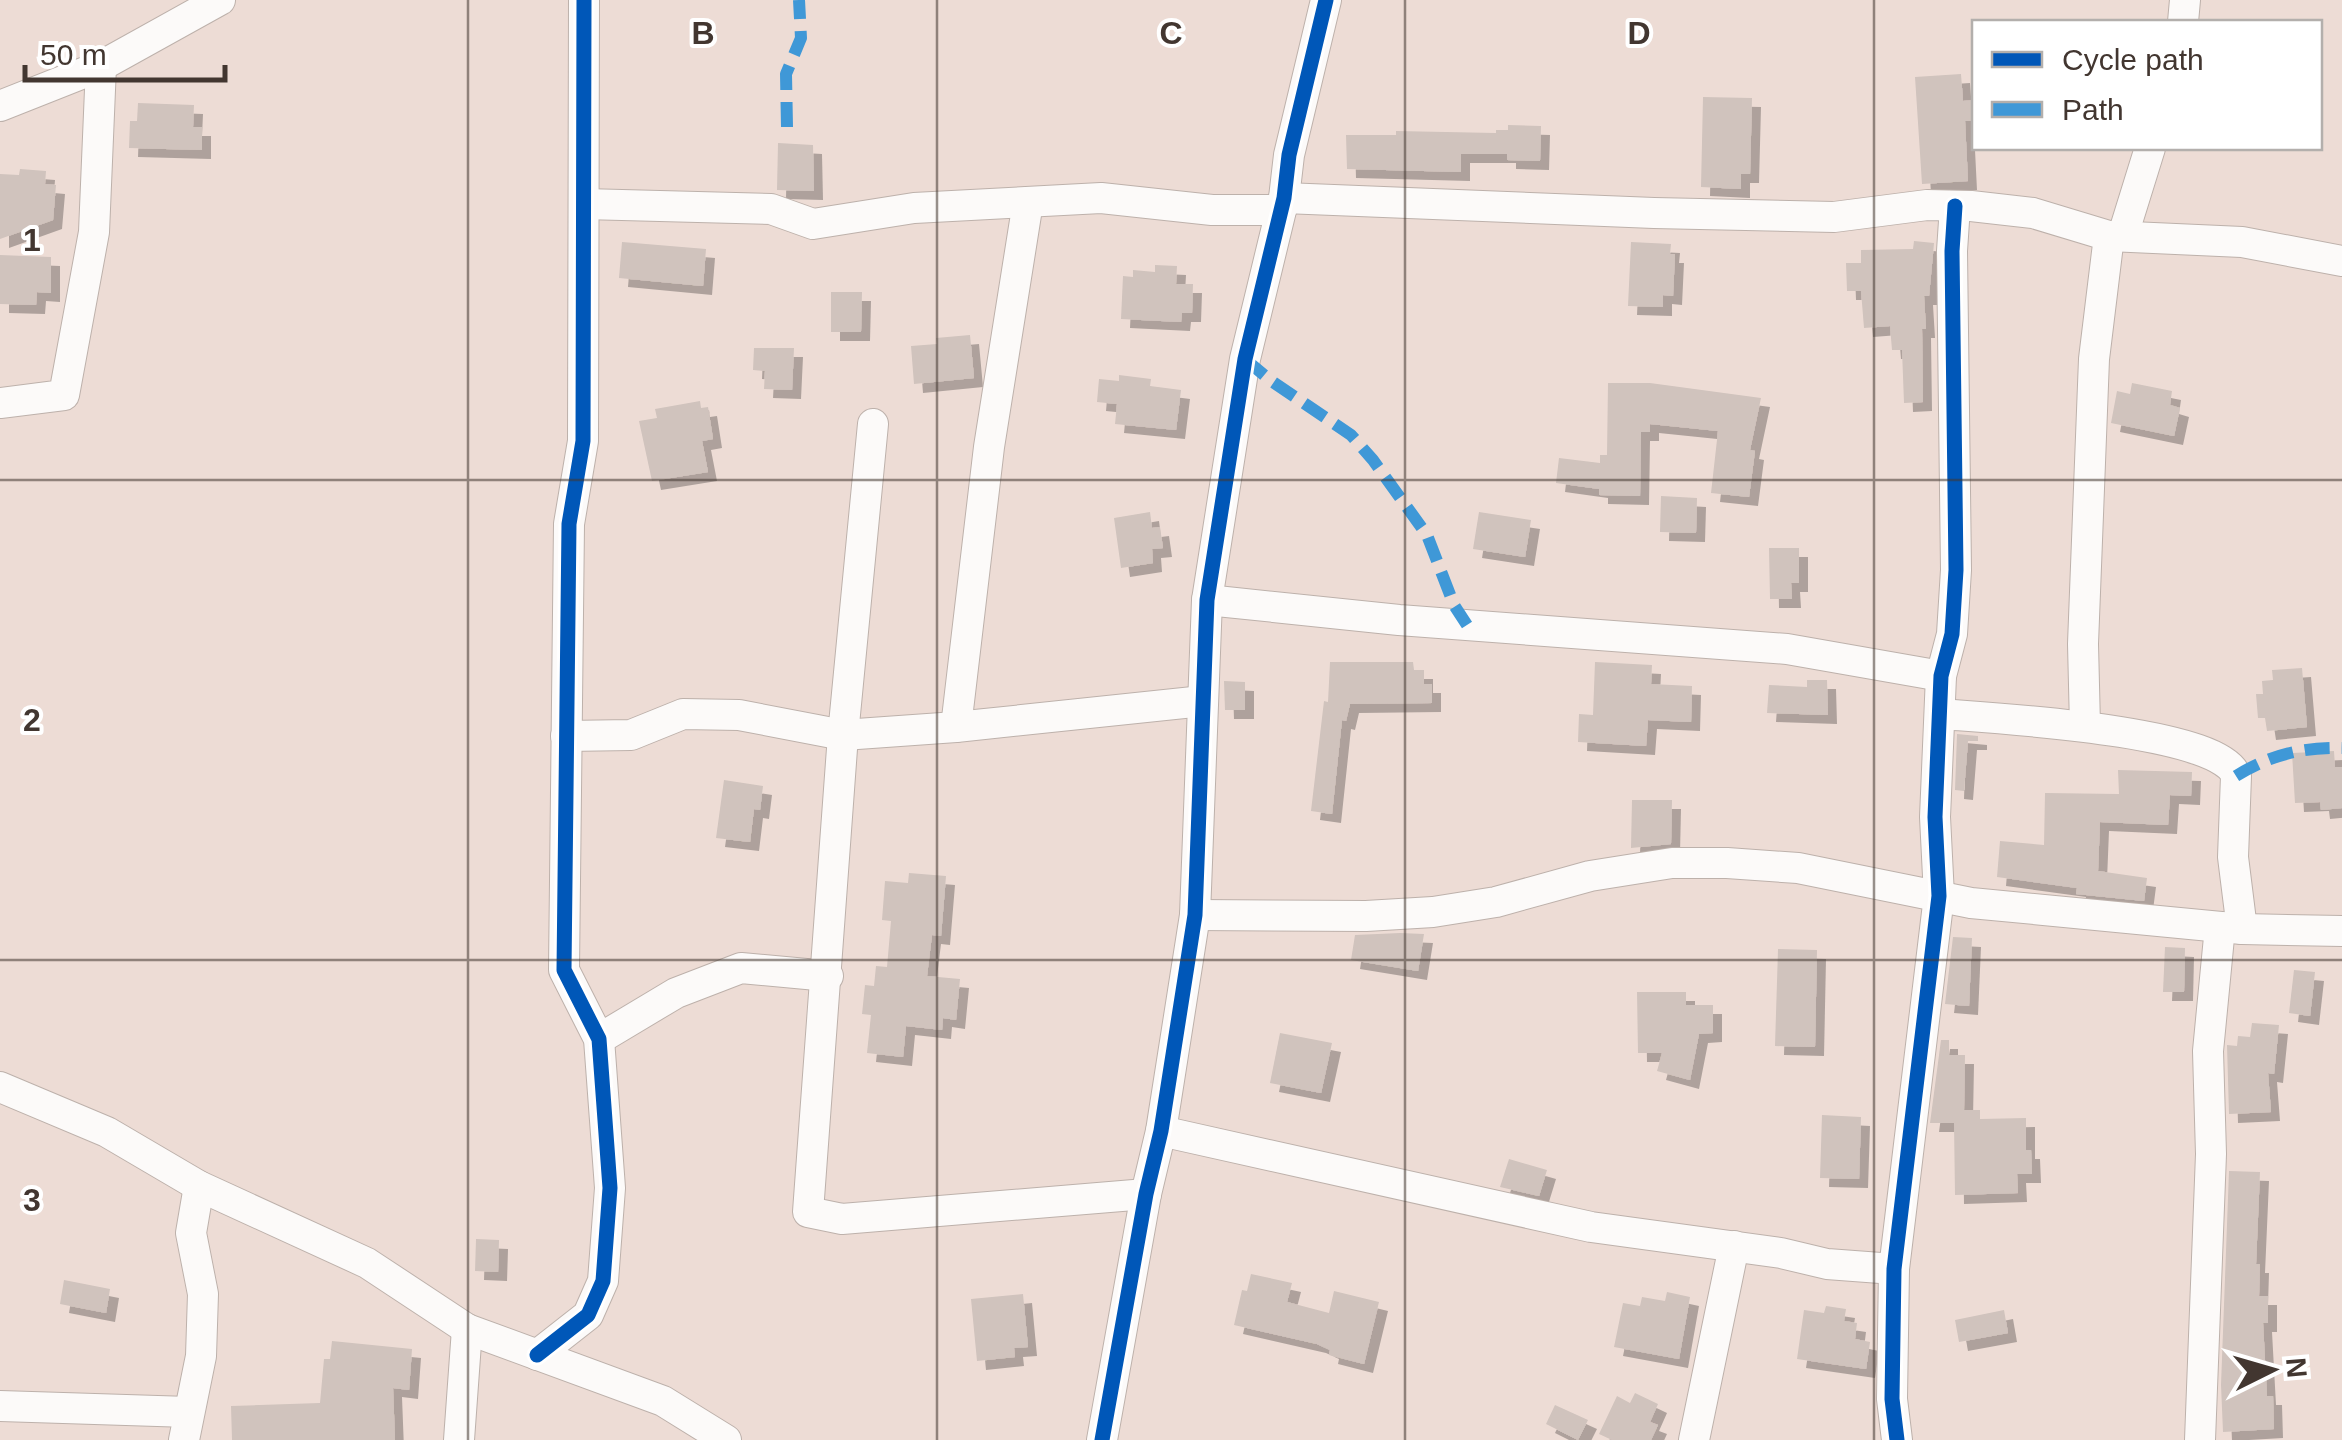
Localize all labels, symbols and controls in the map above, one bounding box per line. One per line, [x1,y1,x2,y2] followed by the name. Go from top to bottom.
[691,15,715,51] text: B
[1159,15,1183,51] text: C
[1627,15,1651,51] text: D
[25,20,225,82] scale bar
[1972,20,2322,150] legend
[40,38,107,71] text: 50 m
[2062,43,2204,76] text: Cycle path
[2062,93,2124,126] text: Path
[23,222,41,258] text: 1
[23,702,41,738] text: 2
[23,1182,41,1218] text: 3
[2222,1320,2322,1420] north arrow
[2280,1356,2313,1379] text: N

